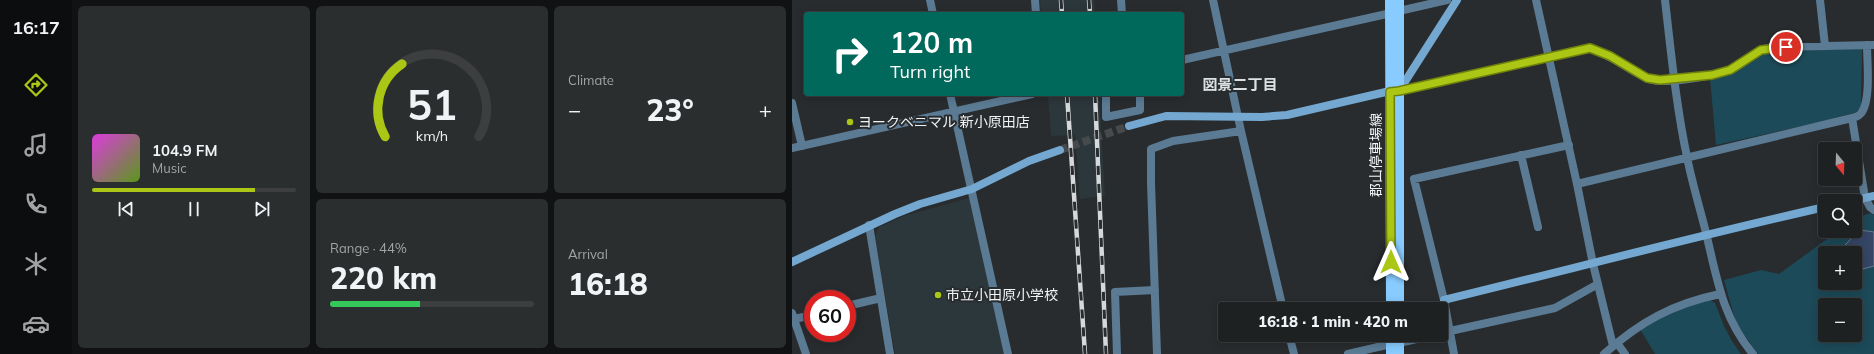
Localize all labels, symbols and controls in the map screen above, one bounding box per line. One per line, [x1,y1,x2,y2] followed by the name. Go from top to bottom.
[12,16,60,39] text: 16:17
[890,25,973,60] text: 120 m
[824,28,876,80] icon: right
[1769,30,1803,64] pin
[1775,36,1797,58] icon: arrive
[890,60,970,83] text: Turn right
[22,71,50,99] icon: directions
[568,72,614,88] text: Climate
[1202,75,1278,94] district label: 図景二丁目
[407,78,457,130] text: 51
[646,91,694,129] text: 23°
[568,96,581,124] text: −
[759,96,772,124] text: +
[858,113,1030,131] place label: ヨークベニマル 新小原田店
[1367,113,1385,197] street label: 郡山停車場線
[845,117,855,127] marker: ヨークベニマル 新小原田店
[416,127,448,145] text: km/h
[22,131,50,159] icon: music
[152,141,217,160] text: 104.9 FM
[1818,142,1862,186] north arrow
[1818,142,1862,342] map controls
[152,160,187,176] text: Music
[22,190,50,218] icon: phone
[1818,194,1862,238] button: search
[115,198,137,220] icon: previous
[183,198,205,220] icon: pause
[251,198,273,220] icon: next
[330,240,407,256] text: Range · 44%
[1370,241,1412,283] position arrow
[568,246,608,262] text: Arrival
[1818,246,1862,290] button: +
[22,250,50,278] icon: climate
[330,259,437,297] text: 220 km
[568,265,648,303] text: 16:18
[946,286,1058,304] place label: 市立小田原小学校
[804,290,856,342] speed limit sign: 60
[933,290,943,300] marker: 市立小田原小学校
[1818,298,1862,342] button: −
[22,310,50,338] icon: car
[1258,312,1408,331] text: 16:18 · 1 min · 420 m

